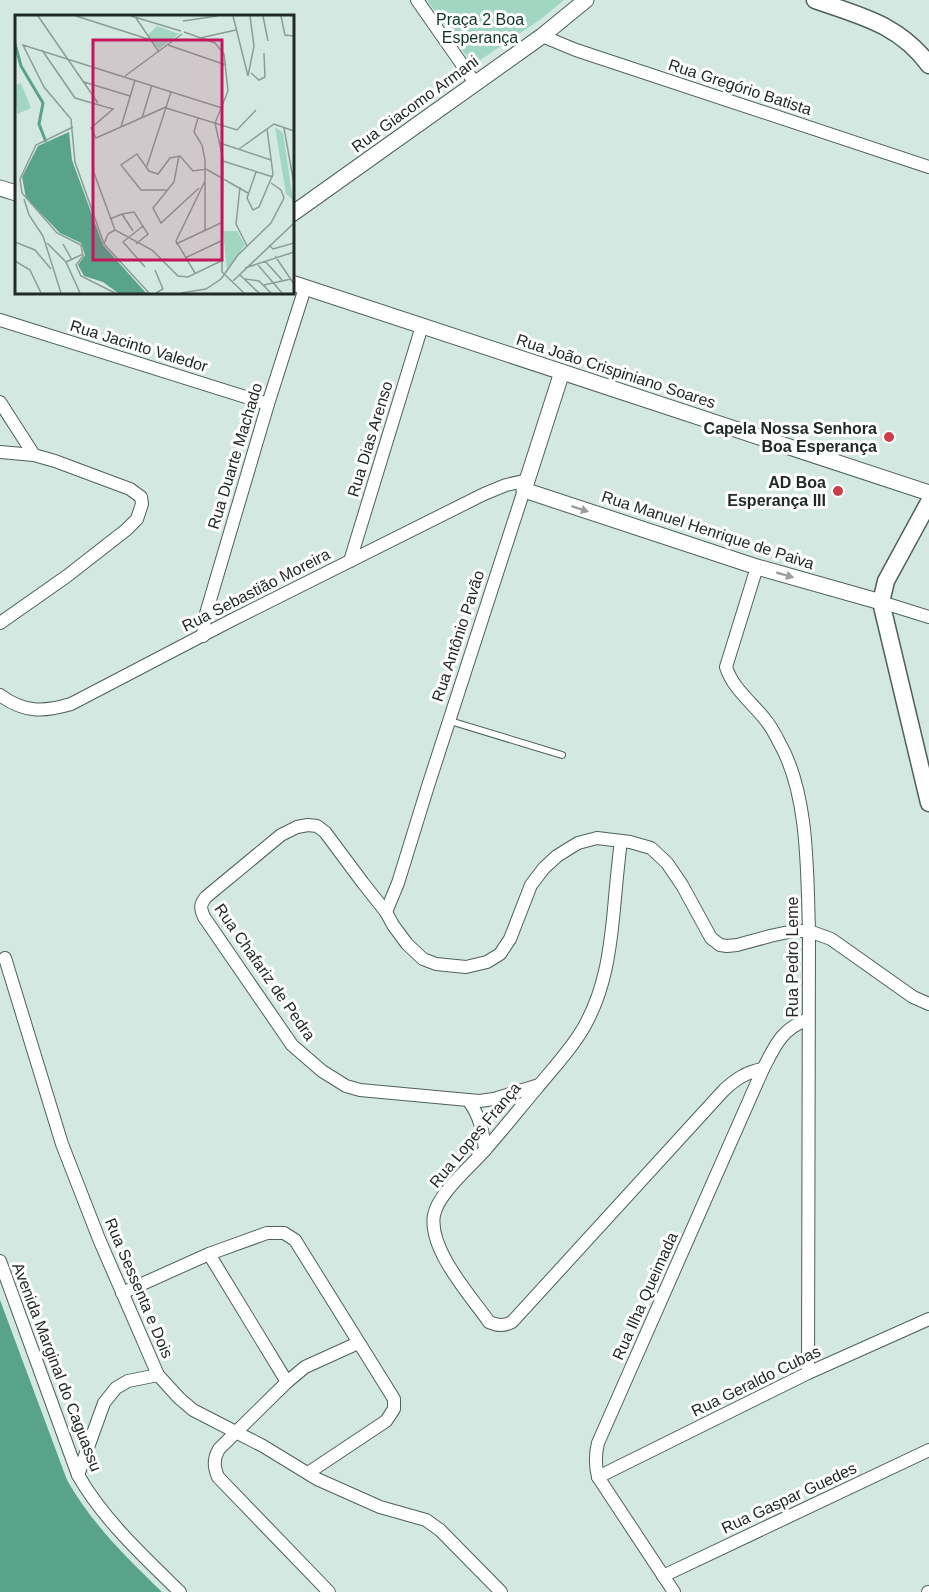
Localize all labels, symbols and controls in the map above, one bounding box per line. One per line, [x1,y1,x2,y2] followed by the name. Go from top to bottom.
[436,11,524,46] park label: Praça 2 Boa Esperança
[15,15,294,294] inset map
[348,52,482,156] street label: Rua Giacomo Armani
[666,56,814,118] street label: Rua Gregório Batista
[68,317,210,375] street label: Rua Jacinto Valedor
[514,331,718,411] street label: Rua João Crispiniano Soares
[344,379,396,499] street label: Rua Dias Arenso
[205,381,265,531] street label: Rua Duarte Machado
[704,420,877,455] place label: Capela Nossa Senhora Boa Esperança
[882,430,896,444] marker: Capela Nossa Senhora Boa Esperança
[727,474,826,509] place label: AD Boa Esperança III
[831,484,845,498] marker: AD Boa Esperança III
[600,488,816,572] street label: Rua Manuel Henrique de Paiva
[571,504,589,514] one-way arrow
[179,545,333,635] street label: Rua Sebastião Moreira
[429,568,487,704] street label: Rua Antônio Pavão
[777,571,795,580] one-way arrow
[784,896,801,1017] street label: Rua Pedro Leme
[211,900,319,1044] street label: Rua Chafariz de Pedra
[426,1079,524,1191] street label: Rua Lopes França
[102,1215,176,1361] street label: Rua Sessenta e Dois
[609,1229,681,1362] street label: Rua Ilha Queimada
[9,1260,105,1474] street label: Avenida Marginal do Caguassu
[689,1342,823,1420] street label: Rua Geraldo Cubas
[719,1459,859,1537] street label: Rua Gaspar Guedes

